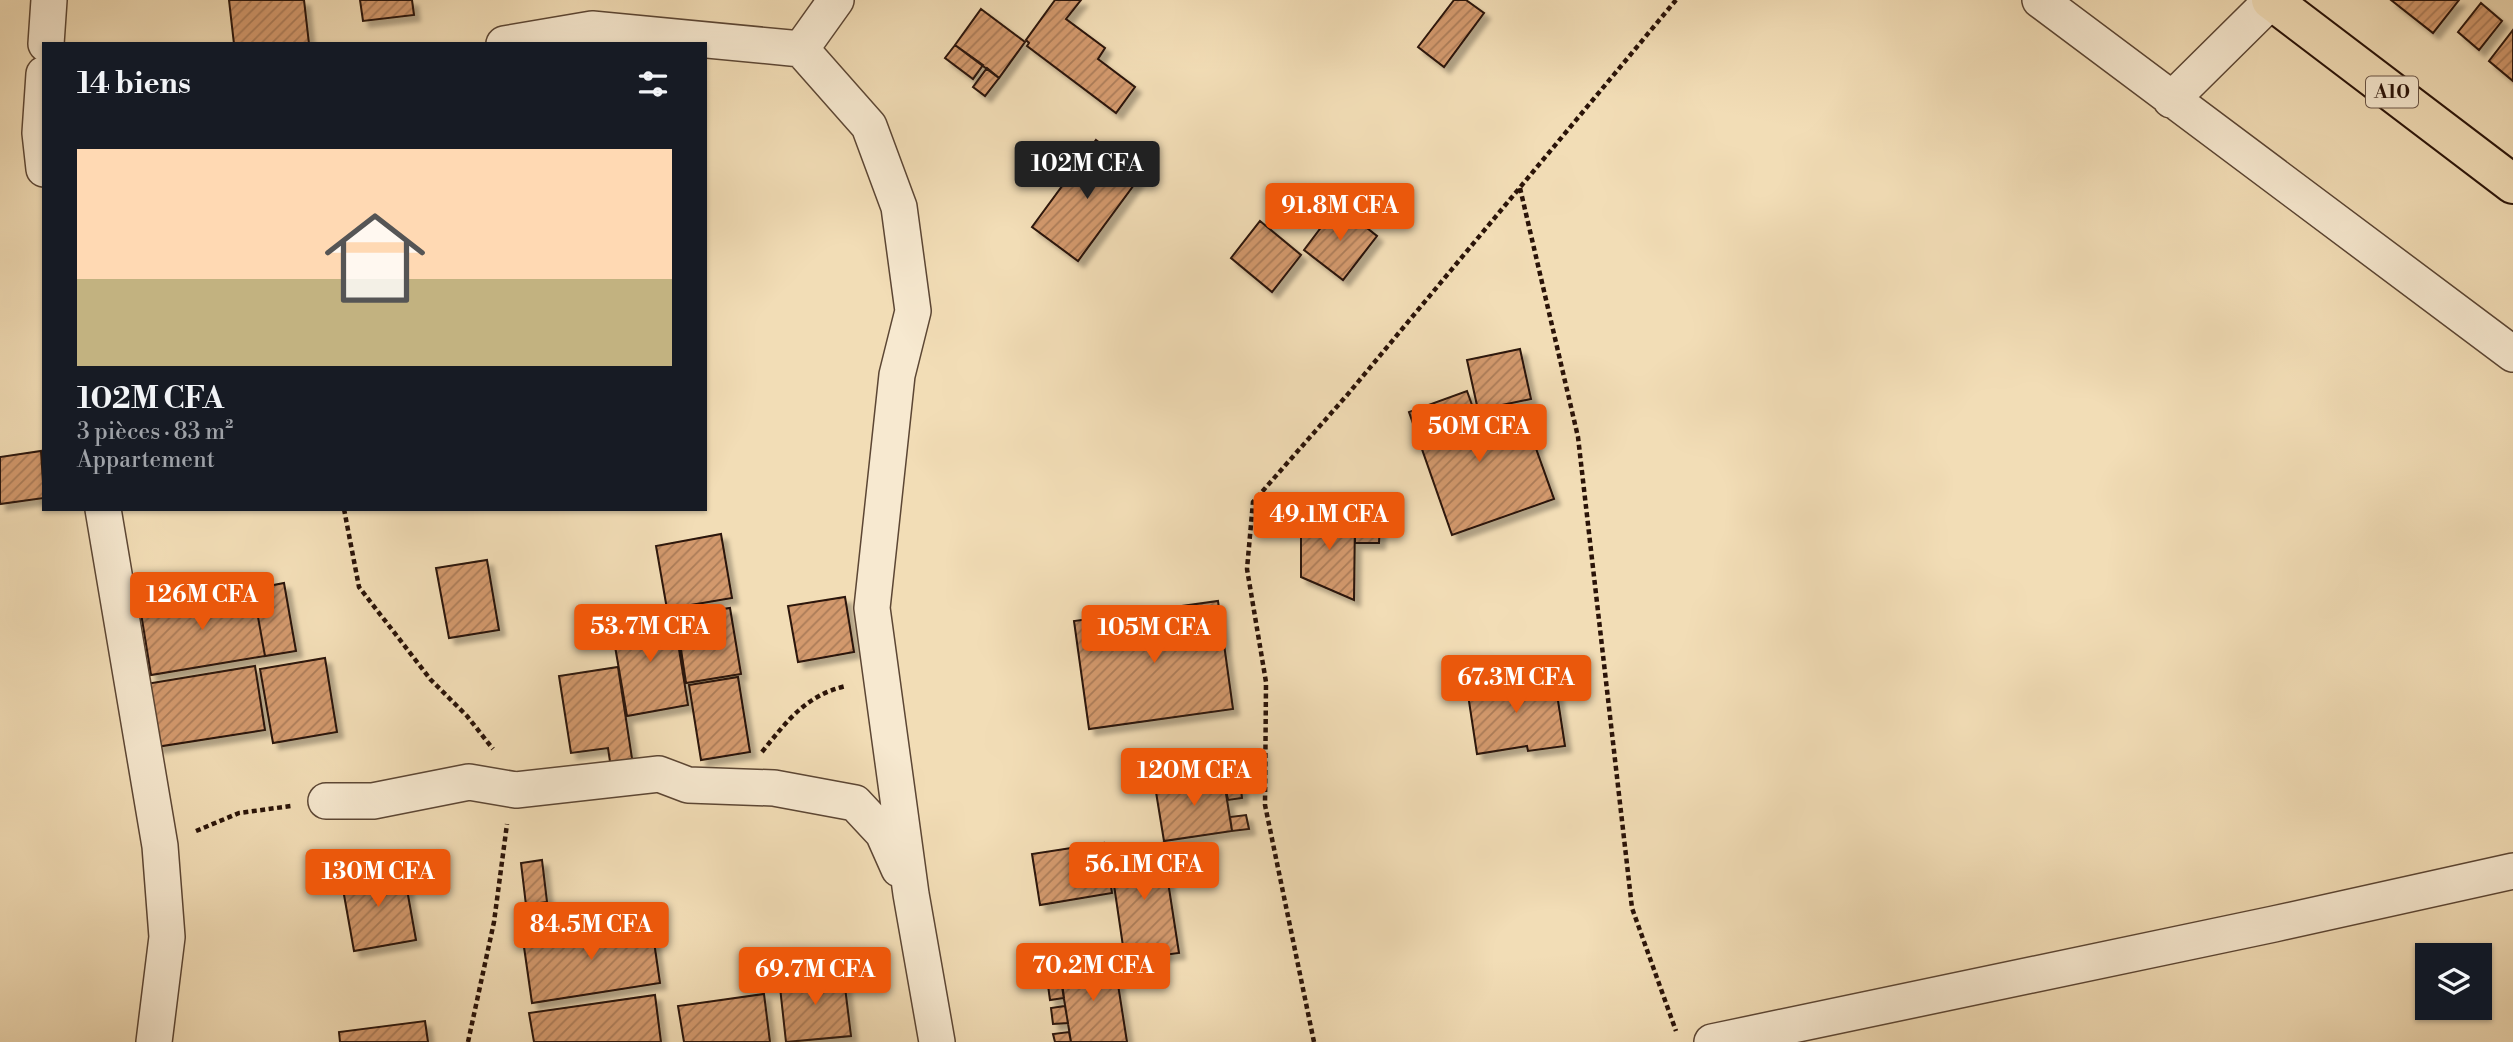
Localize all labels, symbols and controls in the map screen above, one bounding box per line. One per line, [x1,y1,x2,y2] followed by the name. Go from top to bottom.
[77,65,191,103] text: 14 biens
[634,65,672,103] icon: filters
[2366,76,2418,108] road number: A10
[1015,142,1159,201] pin: 102M CFA
[1031,150,1143,178] text: 102M CFA
[1260,184,1420,243] pin: 91.8M CFA
[1281,192,1399,220] text: 91.8M CFA
[312,195,438,321] icon: home
[77,380,224,418] text: 102M CFA
[1414,405,1544,464] pin: 50M CFA
[1428,413,1530,441] text: 50M CFA
[77,418,233,446] text: 3 pièces · 83 m²
[77,446,215,474] text: Appartement
[1249,492,1409,552] pin: 49.1M CFA
[1270,501,1388,529] text: 49.1M CFA
[130,572,274,632] pin: 126M CFA
[146,581,258,609] text: 126M CFA
[570,604,730,664] pin: 53.7M CFA
[1082,606,1226,665] pin: 105M CFA
[590,613,710,641] text: 53.7M CFA
[1098,614,1210,642] text: 105M CFA
[1436,656,1596,715] pin: 67.3M CFA
[1457,664,1575,692] text: 67.3M CFA
[1122,748,1266,808] pin: 120M CFA
[1137,757,1251,785] text: 120M CFA
[1064,842,1224,902] pin: 56.1M CFA
[306,850,450,909] pin: 130M CFA
[1085,851,1203,879] text: 56.1M CFA
[321,858,435,886] text: 130M CFA
[511,902,671,962] pin: 84.5M CFA
[530,911,652,939] text: 84.5M CFA
[2415,943,2492,1020] map controls
[2415,943,2492,1020] button: layers
[1013,944,1173,1003] pin: 70.2M CFA
[735,948,895,1007] pin: 69.7M CFA
[1032,952,1154,980] text: 70.2M CFA
[755,956,875,984] text: 69.7M CFA

